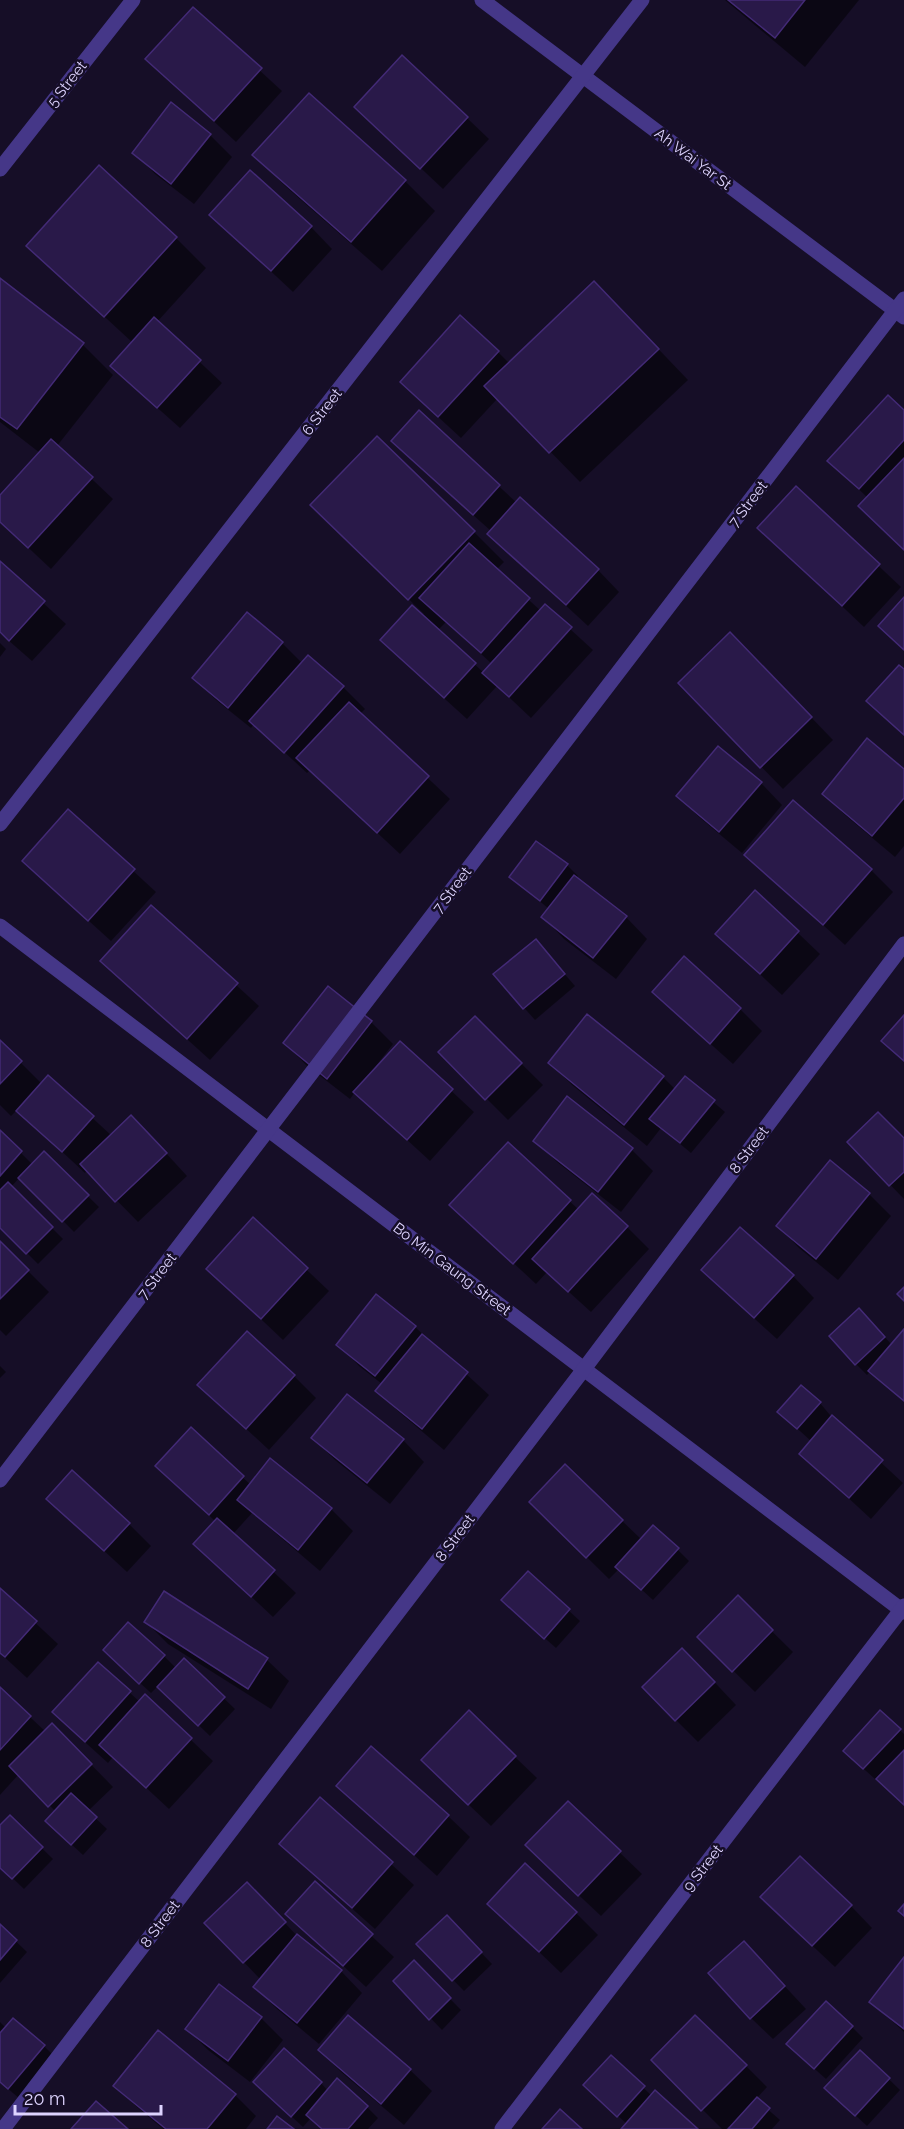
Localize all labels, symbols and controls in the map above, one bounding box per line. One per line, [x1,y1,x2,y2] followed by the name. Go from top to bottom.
[43,57,91,111] street label: 5 Street
[651,124,735,194] street label: Ah Wai Yar St
[298,385,346,439] street label: 6 Street
[725,477,771,531] street label: 7 Street
[429,863,475,917] street label: 7 Street
[725,1123,773,1177] street label: 8 Street
[389,1219,515,1319] street label: Bo Min Gaung Street
[134,1249,180,1303] street label: 7 Street
[431,1511,479,1565] street label: 8 Street
[679,1841,727,1895] street label: 9 Street
[136,1897,184,1951] street label: 8 Street
[15,2078,160,2116] scale bar
[24,2088,66,2109] text: 20 m

